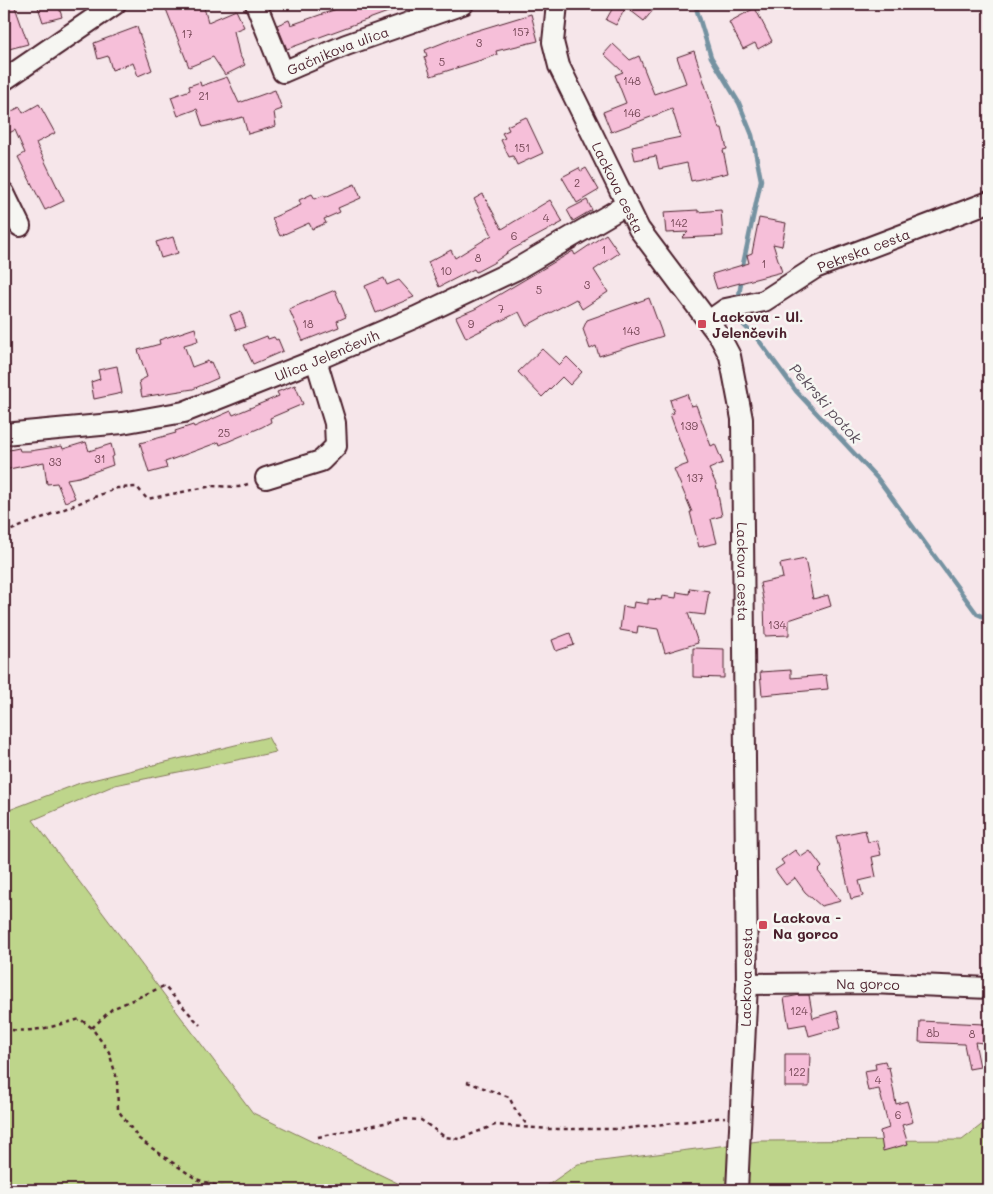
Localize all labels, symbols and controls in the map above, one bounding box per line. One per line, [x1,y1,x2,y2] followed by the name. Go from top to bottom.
[284,21,391,79] street label: Gačnikova ulica
[512,24,530,39] house number: 157
[181,26,193,41] house number: 17
[476,35,483,50] house number: 3
[439,54,445,69] house number: 5
[623,73,641,88] house number: 148
[198,88,210,103] house number: 21
[623,105,641,120] house number: 146
[588,138,649,236] street label: Lackova cesta
[514,140,530,155] house number: 151
[574,175,580,190] house number: 2
[543,210,550,225] house number: 4
[670,215,688,230] house number: 142
[814,223,912,276] street label: Pekrska cesta
[511,228,517,243] house number: 6
[602,242,606,257] house number: 1
[475,250,482,265] house number: 8
[762,256,766,271] house number: 1
[440,263,452,278] house number: 10
[584,277,591,292] house number: 3
[536,282,542,297] house number: 5
[498,301,504,316] house number: 7
[712,307,803,342] place label: Lackova - Ul. Jelenčevih
[302,316,314,331] house number: 18
[468,316,475,331] house number: 9
[696,318,708,330] marker: Lackova - Ul. Jelenčevih
[622,323,640,338] house number: 143
[272,325,382,385] street label: Ulica Jelenčevih
[786,359,867,448] water label: Pekrski potok
[680,418,698,433] house number: 139
[218,425,230,440] house number: 25
[94,451,106,466] house number: 31
[49,454,62,469] house number: 33
[686,470,704,485] house number: 137
[733,522,753,622] street label: Lackova cesta
[768,617,786,632] house number: 134
[773,908,841,943] place label: Lackova - Na gorco
[757,919,769,931] marker: Lackova - Na gorco
[736,927,756,1027] street label: Lackova cesta
[836,973,900,994] street label: Na gorco
[790,1003,808,1018] house number: 124
[926,1025,940,1040] house number: 8b
[969,1026,976,1041] house number: 8
[788,1064,806,1079] house number: 122
[875,1072,882,1087] house number: 4
[895,1107,901,1122] house number: 6

